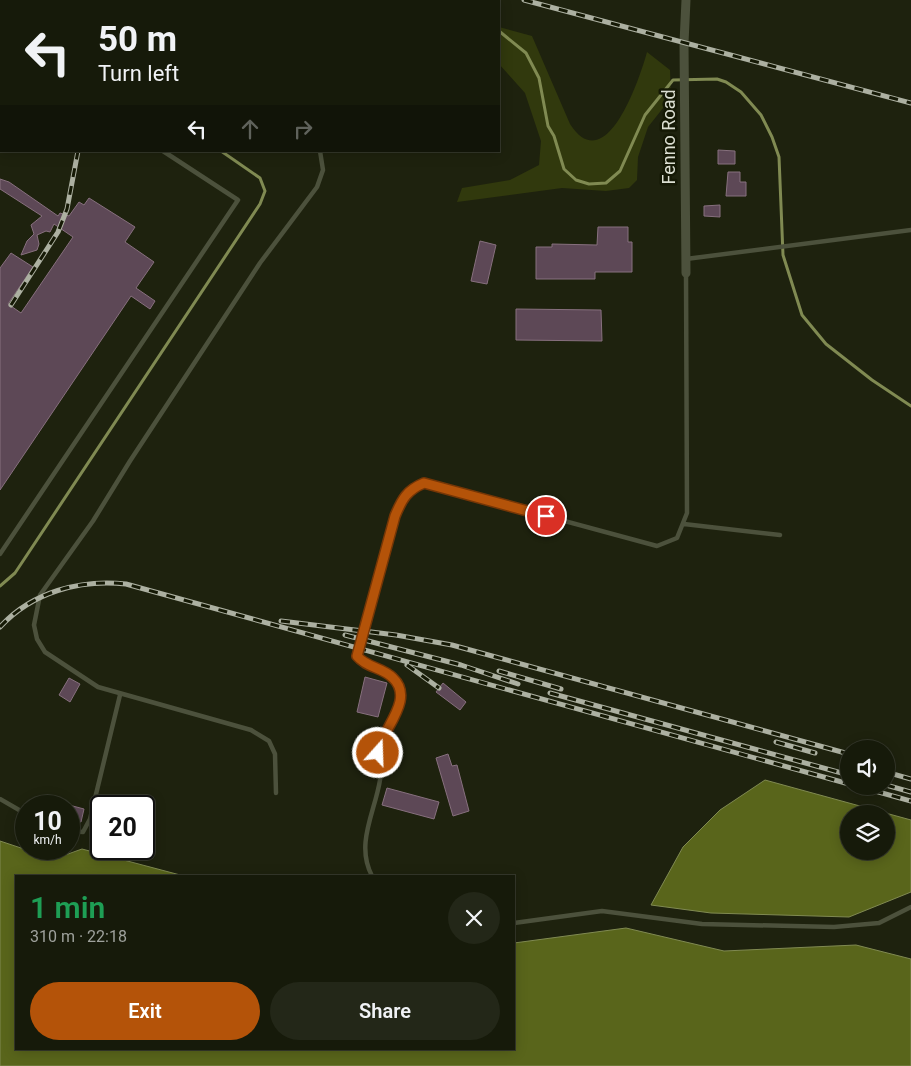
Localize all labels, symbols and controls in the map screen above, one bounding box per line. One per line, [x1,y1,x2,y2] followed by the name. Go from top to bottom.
[98,19,177,60] text: 50 m
[15,20,80,85] icon: left
[98,61,179,86] text: Turn left
[658,89,679,185] street label: Fenno Road
[183,115,211,143] icon: left
[236,115,264,143] icon: ahead
[289,115,317,143] icon: right
[525,495,567,537] pin
[532,502,560,530] icon: arrive
[351,726,403,778] position arrow
[840,740,895,860] map controls
[840,740,895,795] button: sound
[90,795,155,860] speed limit sign: 20
[840,805,895,860] button: layers
[33,807,62,836] text: 10
[33,833,62,847] text: km/h
[30,890,105,925] text: 1 min
[448,892,500,944] button: close
[30,927,127,946] text: 310 m · 22:18
[30,982,260,1040] button: Exit
[270,982,500,1040] button: Share

